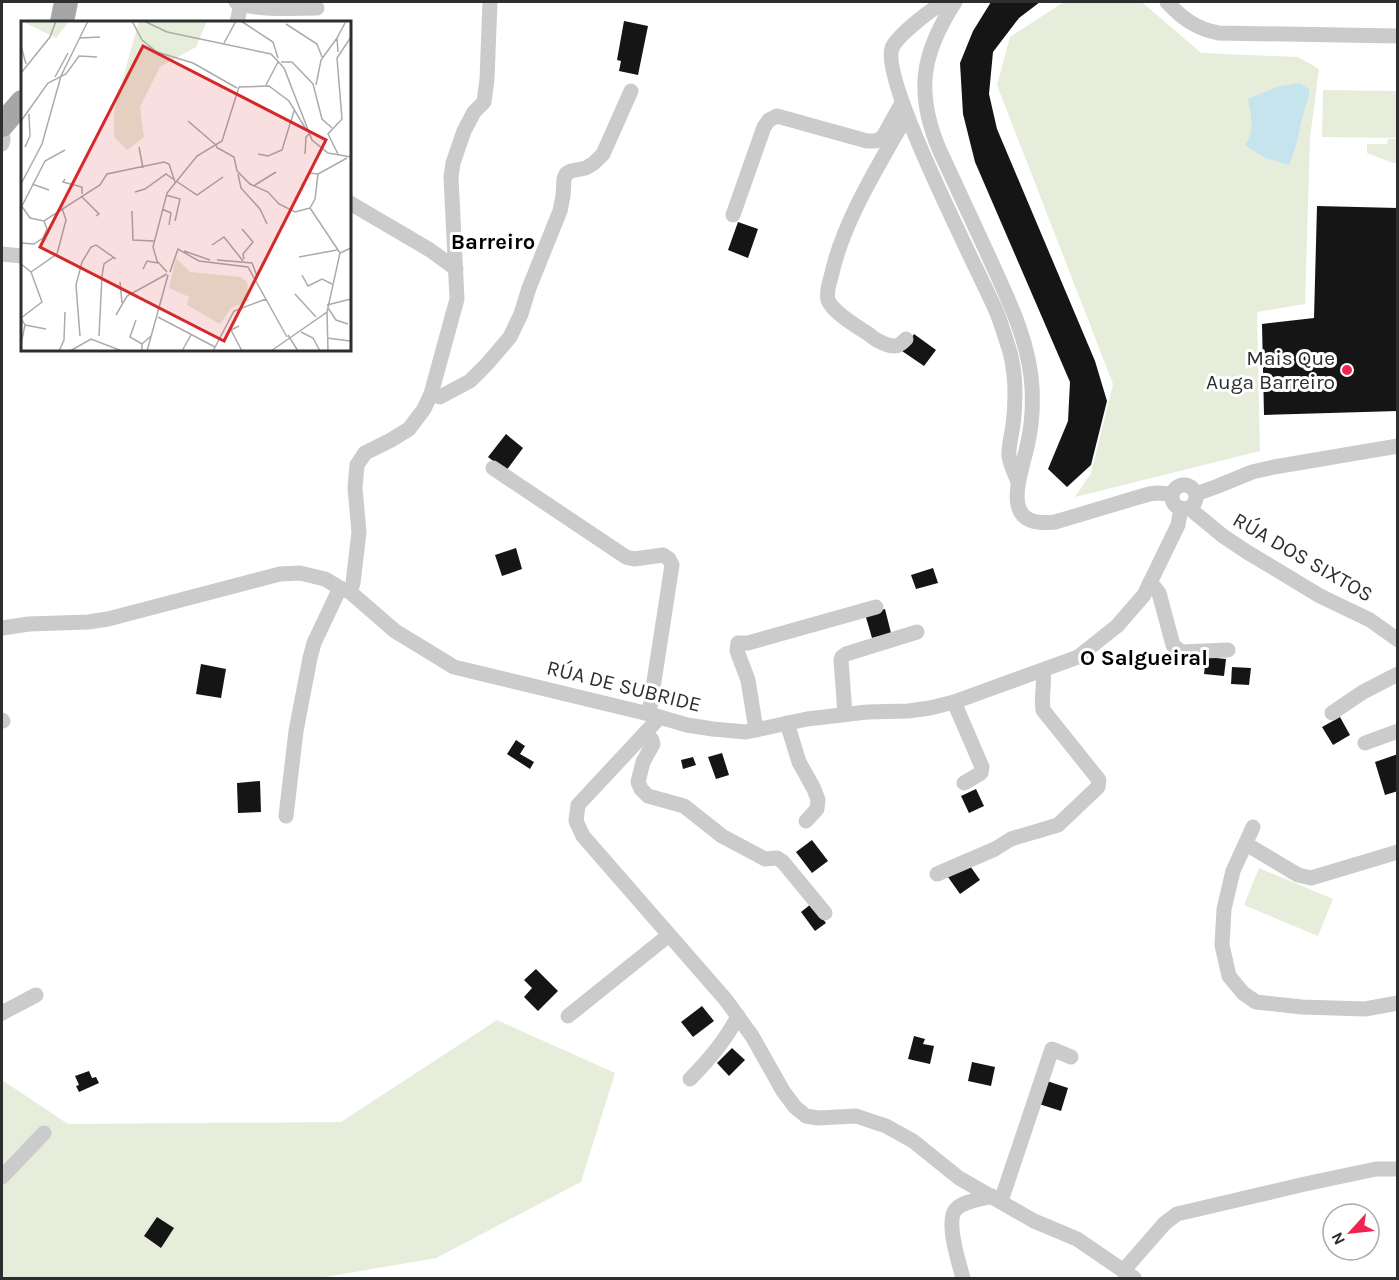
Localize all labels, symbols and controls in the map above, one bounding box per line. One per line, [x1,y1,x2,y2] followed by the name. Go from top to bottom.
[21,21,351,351] inset map
[451,229,535,255] district label: Barreiro
[1206,346,1335,394] place label: Mais Que Auga Barreiro
[1340,363,1354,377] marker: Mais Que Auga Barreiro
[1229,507,1377,607] street label: RÚA DOS SIXTOS
[1080,645,1208,671] district label: O Salgueiral
[544,655,704,717] street label: RÚA DE SUBRIDE
[1321,1202,1381,1262] north arrow
[1327,1229,1349,1248] text: N

